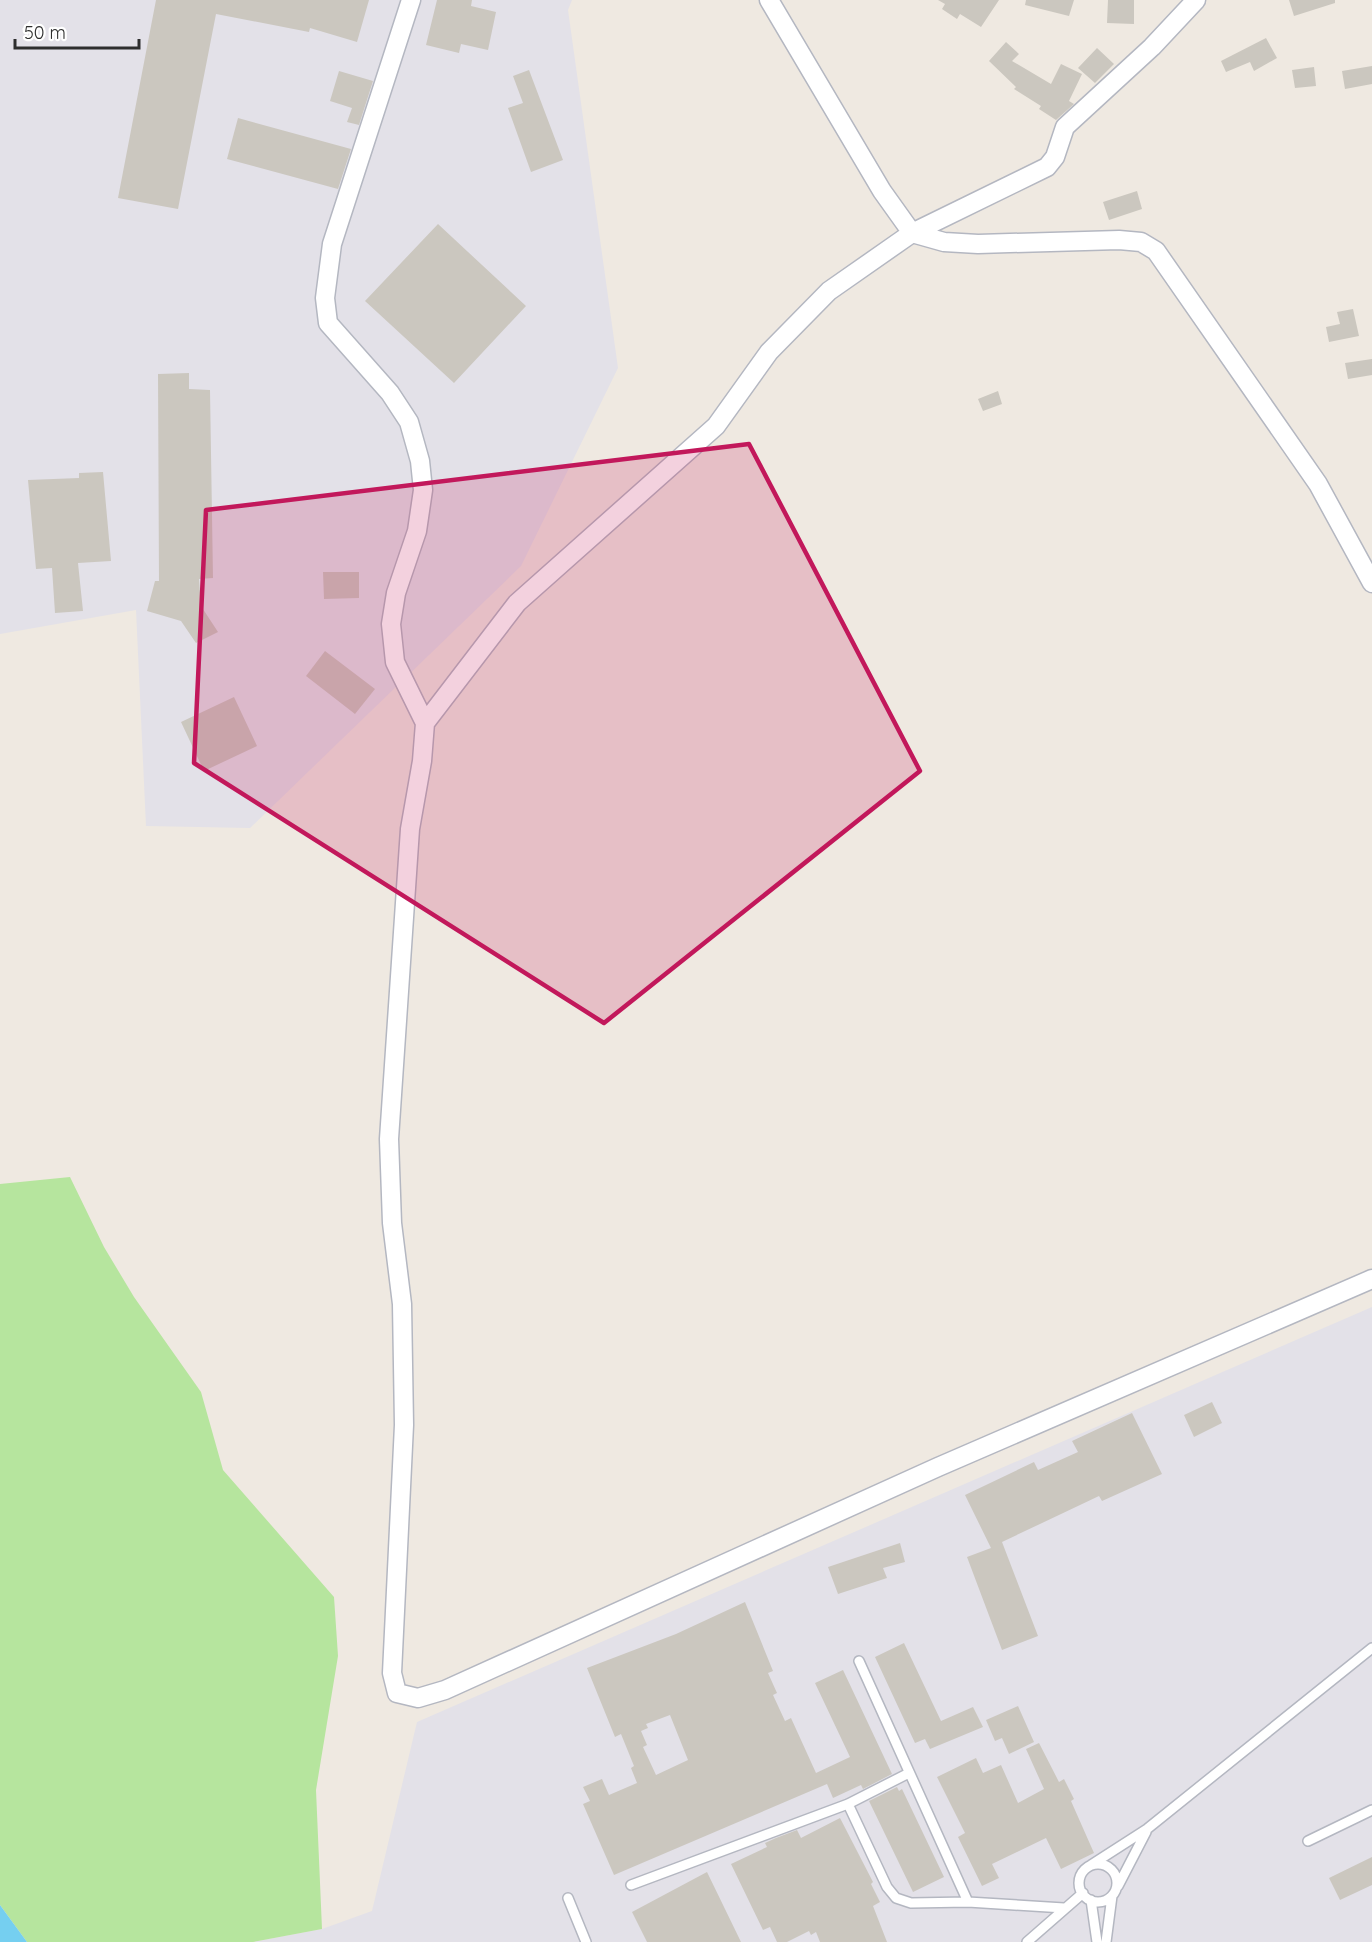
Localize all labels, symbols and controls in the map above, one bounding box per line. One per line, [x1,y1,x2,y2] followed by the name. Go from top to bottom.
[15,12,140,50] scale bar
[24,21,66,44] text: 50 m

